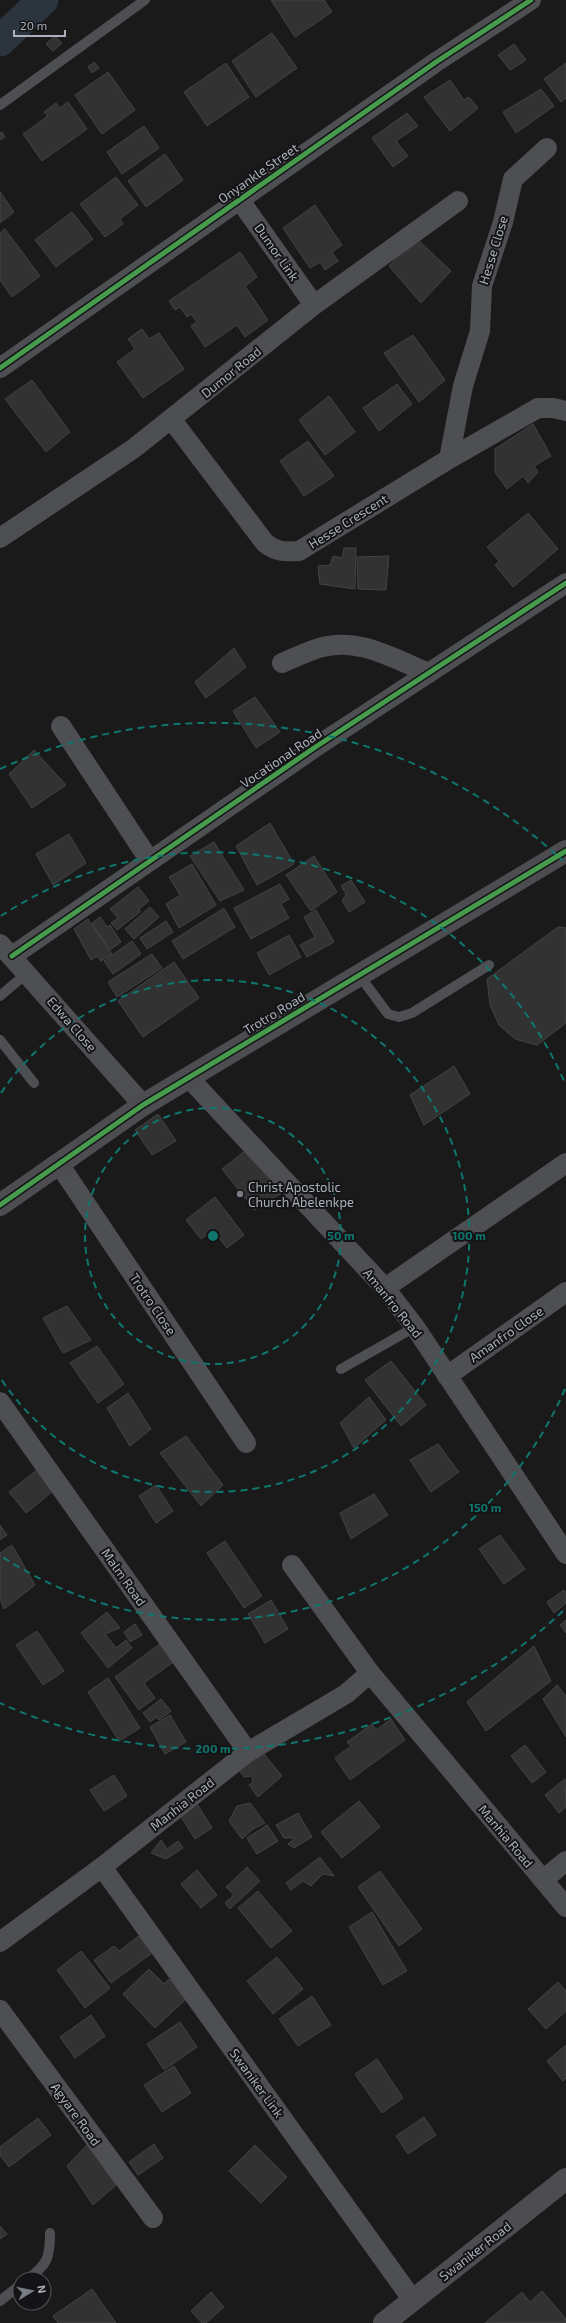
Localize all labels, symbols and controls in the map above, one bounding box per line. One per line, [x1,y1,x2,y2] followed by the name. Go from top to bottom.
[14,12,65,38] scale bar
[20,18,47,32] text: 20 m
[215,139,301,207] street label: Onyankle Street
[475,214,511,286] street label: Hesse Close
[251,220,303,284] street label: Dumor Link
[198,343,264,401] street label: Dumor Road
[305,490,391,552] street label: Hesse Crescent
[237,725,325,791] street label: Vocational Road
[240,988,308,1038] street label: Trotro Road
[44,993,100,1055] street label: Edwa Close
[248,1179,354,1210] place label: Christ Apostolic Church Abelenkpe
[235,1189,245,1199] marker: Christ Apostolic Church Abelenkpe
[327,1228,355,1242] text: 50 m
[452,1228,486,1242] text: 100 m
[206,1229,220,1243] centre of rings
[360,1265,426,1341] street label: Amanfro Road
[126,1270,180,1338] street label: Trotro Close
[466,1303,546,1365] street label: Amanfro Close
[469,1500,501,1514] text: 150 m
[98,1545,150,1609] street label: Malm Road
[195,1741,231,1755] text: 200 m
[147,1774,217,1834] street label: Manhia Road
[475,1801,537,1871] street label: Manhia Road
[227,2045,288,2121] street label: Swaniker Link
[48,2079,104,2149] street label: Agyare Road
[436,2218,514,2284] street label: Swaniker Road
[12,2271,52,2311] north arrow
[35,2284,49,2294] text: N

